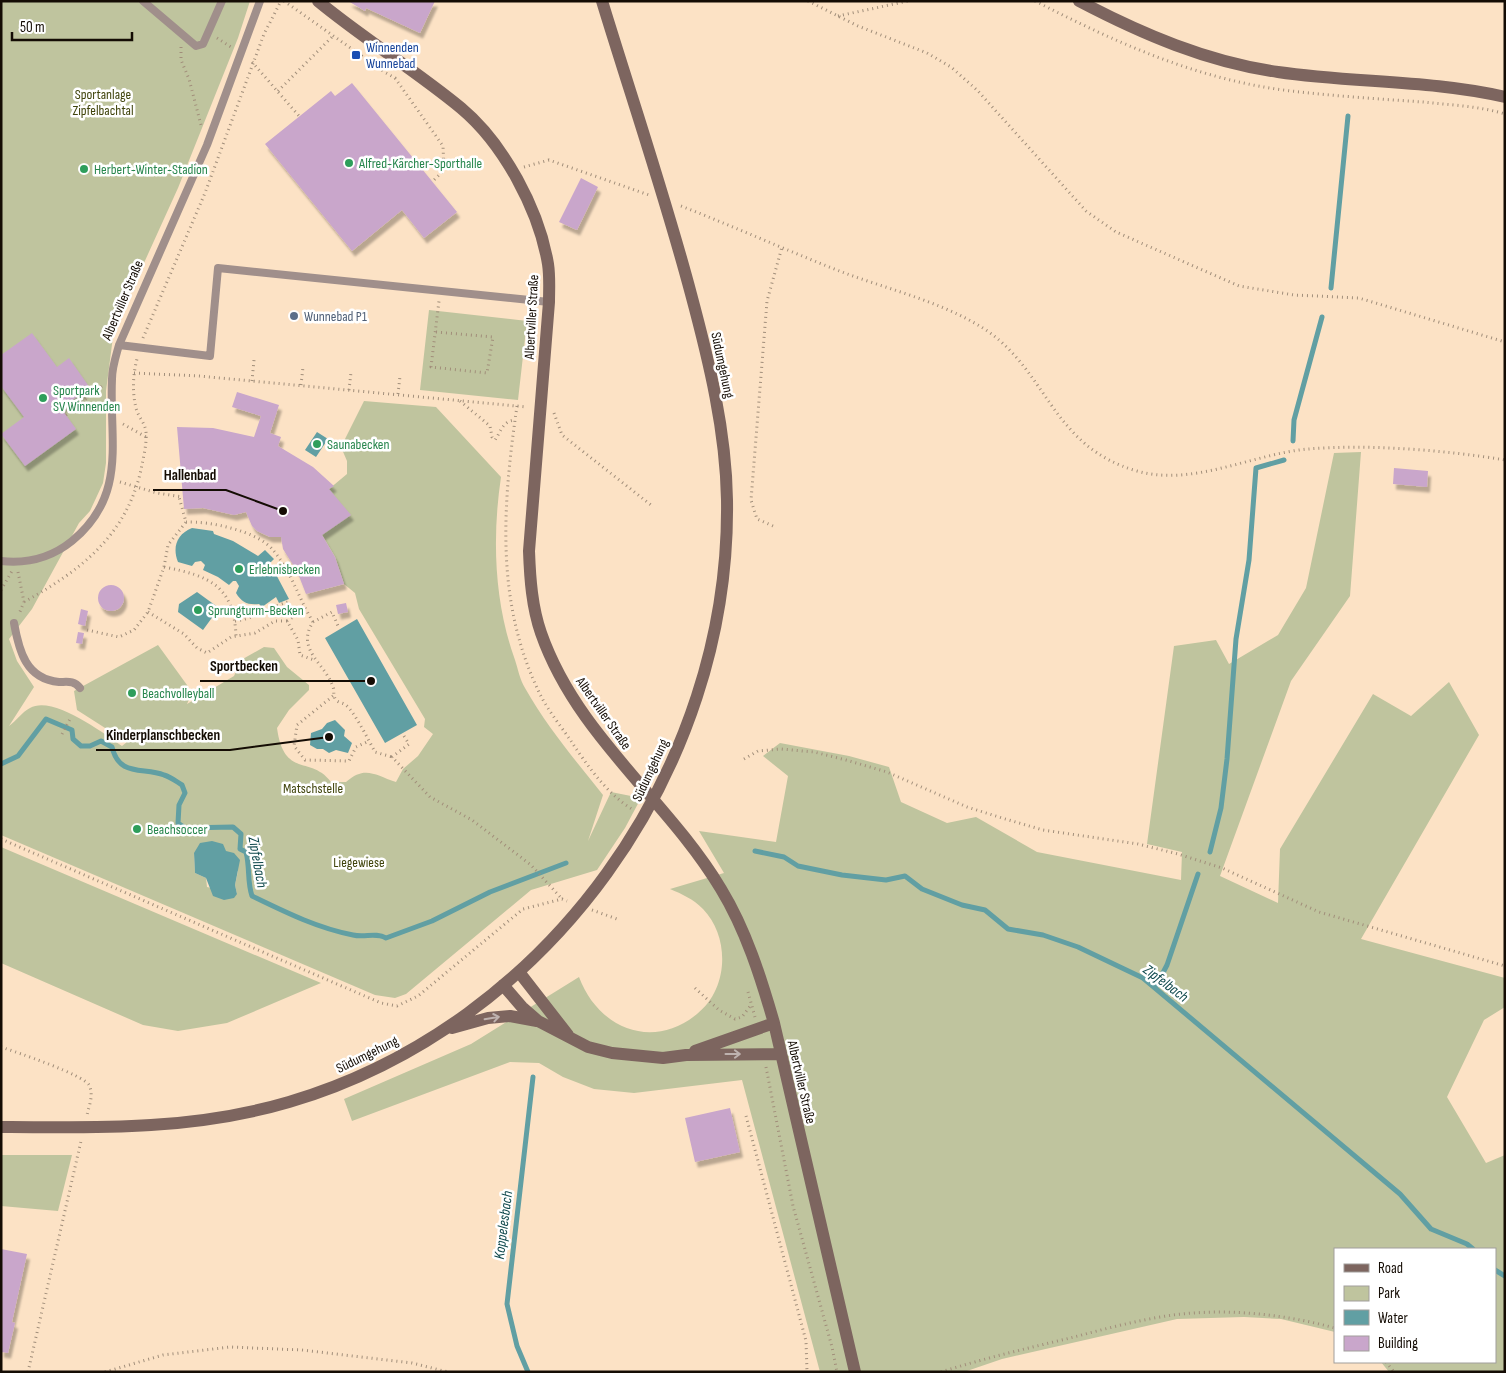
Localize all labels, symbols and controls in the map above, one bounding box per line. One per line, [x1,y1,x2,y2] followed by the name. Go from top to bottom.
[12,10,132,42] scale bar
[20,18,45,37] text: 50 m
[366,39,419,72] place label: Winnenden Wunnebad
[350,49,362,61] marker: Winnenden Wunnebad
[72,86,134,119] park label: Sportanlage Zipfelbachtal
[358,155,482,172] place label: Alfred-Kärcher-Sporthalle
[343,157,355,169] marker: Alfred-Kärcher-Sporthalle
[94,161,208,178] place label: Herbert-Winter-Stadion
[78,163,90,175] marker: Herbert-Winter-Stadion
[98,258,147,343] street label: Albertviller Straße
[521,274,542,361] street label: Albertviller Straße
[304,308,367,325] place label: Wunnebad P1
[288,310,300,322] marker: Wunnebad P1
[707,331,738,400] street label: Südumgehung
[53,382,120,415] place label: Sportpark SV Winnenden
[37,392,49,404] marker: Sportpark SV Winnenden
[327,436,389,453] place label: Saunabecken
[311,438,323,450] marker: Saunabecken
[153,460,226,490] callout: Hallenbad
[164,466,216,485] text: Hallenbad
[249,561,320,578] place label: Erlebnisbecken
[233,563,245,575] marker: Erlebnisbecken
[208,602,304,619] place label: Sprungturm-Becken
[192,604,204,616] marker: Sprungturm-Becken
[200,651,288,681] callout: Sportbecken
[210,657,278,676] text: Sportbecken
[572,673,635,753] street label: Albertviller Straße
[142,685,214,702] place label: Beachvolleyball
[126,687,138,699] marker: Beachvolleyball
[96,720,230,750] callout: Kinderplanschbecken
[106,726,220,745] text: Kinderplanschbecken
[629,736,673,804] street label: Südumgehung
[283,780,343,797] park label: Matschstelle
[147,821,207,838] place label: Beachsoccer
[131,823,143,835] marker: Beachsoccer
[243,834,271,889] water label: Zipfelbach
[333,854,385,871] park label: Liegewiese
[1139,960,1192,1007] water label: Zipfelbach
[484,1013,500,1023] one-way arrow
[333,1032,401,1077] street label: Südumgehung
[783,1038,819,1125] street label: Albertviller Straße
[725,1049,741,1059] one-way arrow
[490,1190,517,1260] water label: Koppelesbach
[1334,1248,1496,1363] legend
[1378,1259,1403,1278] text: Road
[1378,1284,1400,1303] text: Park
[1378,1309,1409,1328] text: Water
[1378,1334,1418,1353] text: Building

